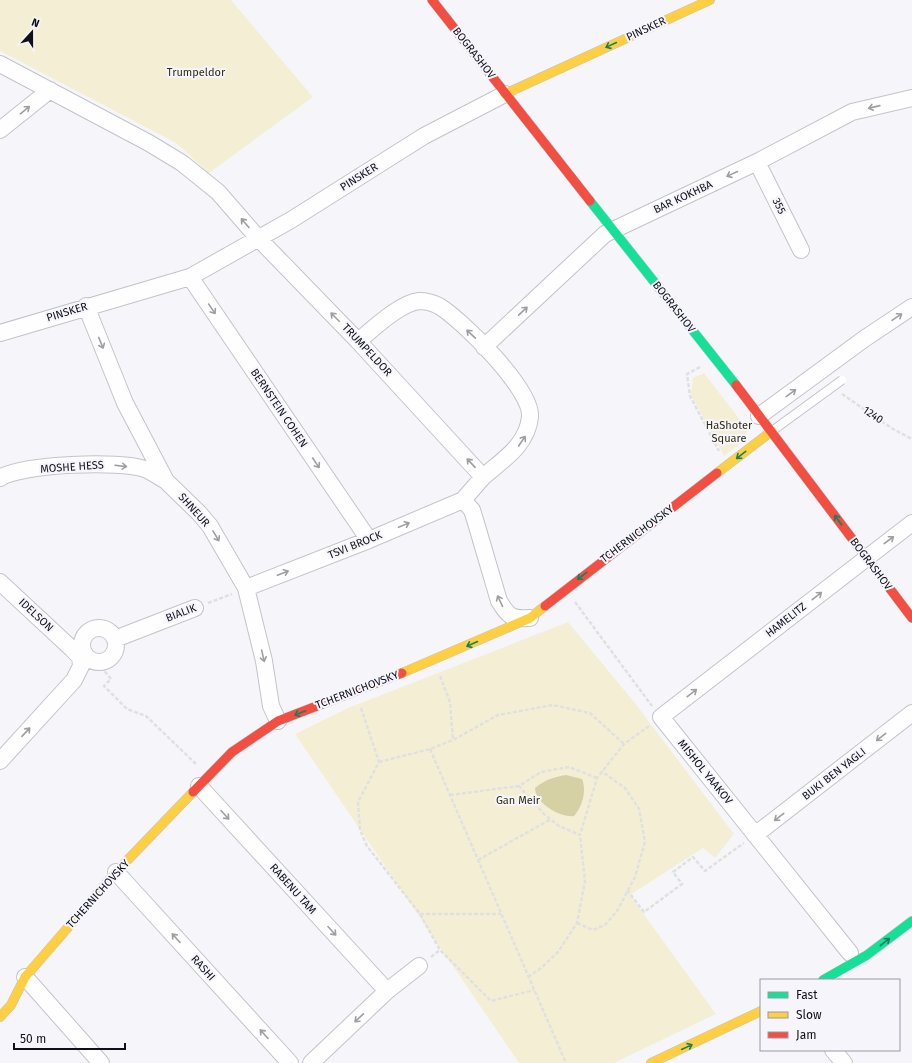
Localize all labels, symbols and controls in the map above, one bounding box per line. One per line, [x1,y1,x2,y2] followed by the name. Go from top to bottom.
[12,12,52,52] north arrow
[624,14,668,44] street label: PINSKER
[30,16,41,31] text: N
[450,25,499,82] street label: BOGRASHOV
[605,42,617,49] one-way arrow
[167,66,226,79] park label: Trumpeldor
[868,103,881,111] one-way arrow
[19,105,30,114] one-way arrow
[338,160,381,194] street label: PINSKER
[726,171,738,178] one-way arrow
[652,177,715,216] street label: BAR KOKHBA
[770,196,789,217] street label: 355
[240,218,249,228] one-way arrow
[650,279,699,336] street label: BOGRASHOV
[45,300,89,324] street label: PINSKER
[208,303,216,314] one-way arrow
[518,306,528,315] one-way arrow
[330,312,340,322] one-way arrow
[891,313,902,321] one-way arrow
[339,321,395,379] street label: TRUMPELDOR
[466,329,476,339] one-way arrow
[97,336,105,348] one-way arrow
[248,366,310,450] street label: BERNSTEIN COHEN
[785,389,796,397] one-way arrow
[860,403,886,427] street label: 1240
[706,419,753,445] park label: HaShoter Square
[517,435,526,446] one-way arrow
[735,451,746,459] one-way arrow
[313,457,321,469] one-way arrow
[40,458,104,476] street label: MOSHE HESS
[466,458,476,468] one-way arrow
[114,462,127,470] one-way arrow
[176,490,213,530] street label: SHNEUR
[598,502,676,566] street label: TCHERNICHOVSKY
[834,515,842,526] one-way arrow
[397,521,409,529] one-way arrow
[326,528,384,562] street label: TSVI BROCK
[212,530,220,542] one-way arrow
[847,536,895,593] street label: BOGRASHOV
[884,536,895,544] one-way arrow
[276,569,288,577] one-way arrow
[576,572,587,581] one-way arrow
[811,592,822,600] one-way arrow
[496,595,503,607] one-way arrow
[16,596,56,634] street label: IDELSON
[763,600,809,640] street label: HAMELITZ
[164,601,198,625] street label: BIALIK
[466,640,478,648] one-way arrow
[259,649,267,662] one-way arrow
[314,668,400,712] street label: TCHERNICHOVSKY
[686,689,697,697] one-way arrow
[294,709,306,717] one-way arrow
[22,727,31,737] one-way arrow
[876,733,887,741] one-way arrow
[675,737,736,808] street label: MISHOL YAAKOV
[800,745,868,803] street label: BUKI BEN YAGLI
[496,794,541,807] park label: Gan Meir
[221,809,230,820] one-way arrow
[773,813,784,821] one-way arrow
[64,857,132,931] street label: TCHERNICHOVSKY
[267,861,319,917] street label: RABENU TAM
[327,926,337,936] one-way arrow
[172,933,181,943] one-way arrow
[879,937,890,946] one-way arrow
[188,953,218,983] street label: RASHI
[760,979,900,1051] legend
[796,988,818,1002] text: Fast
[796,1008,822,1022] text: Slow
[354,1013,364,1023] one-way arrow
[14,1025,125,1051] scale bar
[796,1028,816,1042] text: Jam
[259,1029,269,1039] one-way arrow
[20,1032,46,1046] text: 50 m
[680,1043,692,1050] one-way arrow

